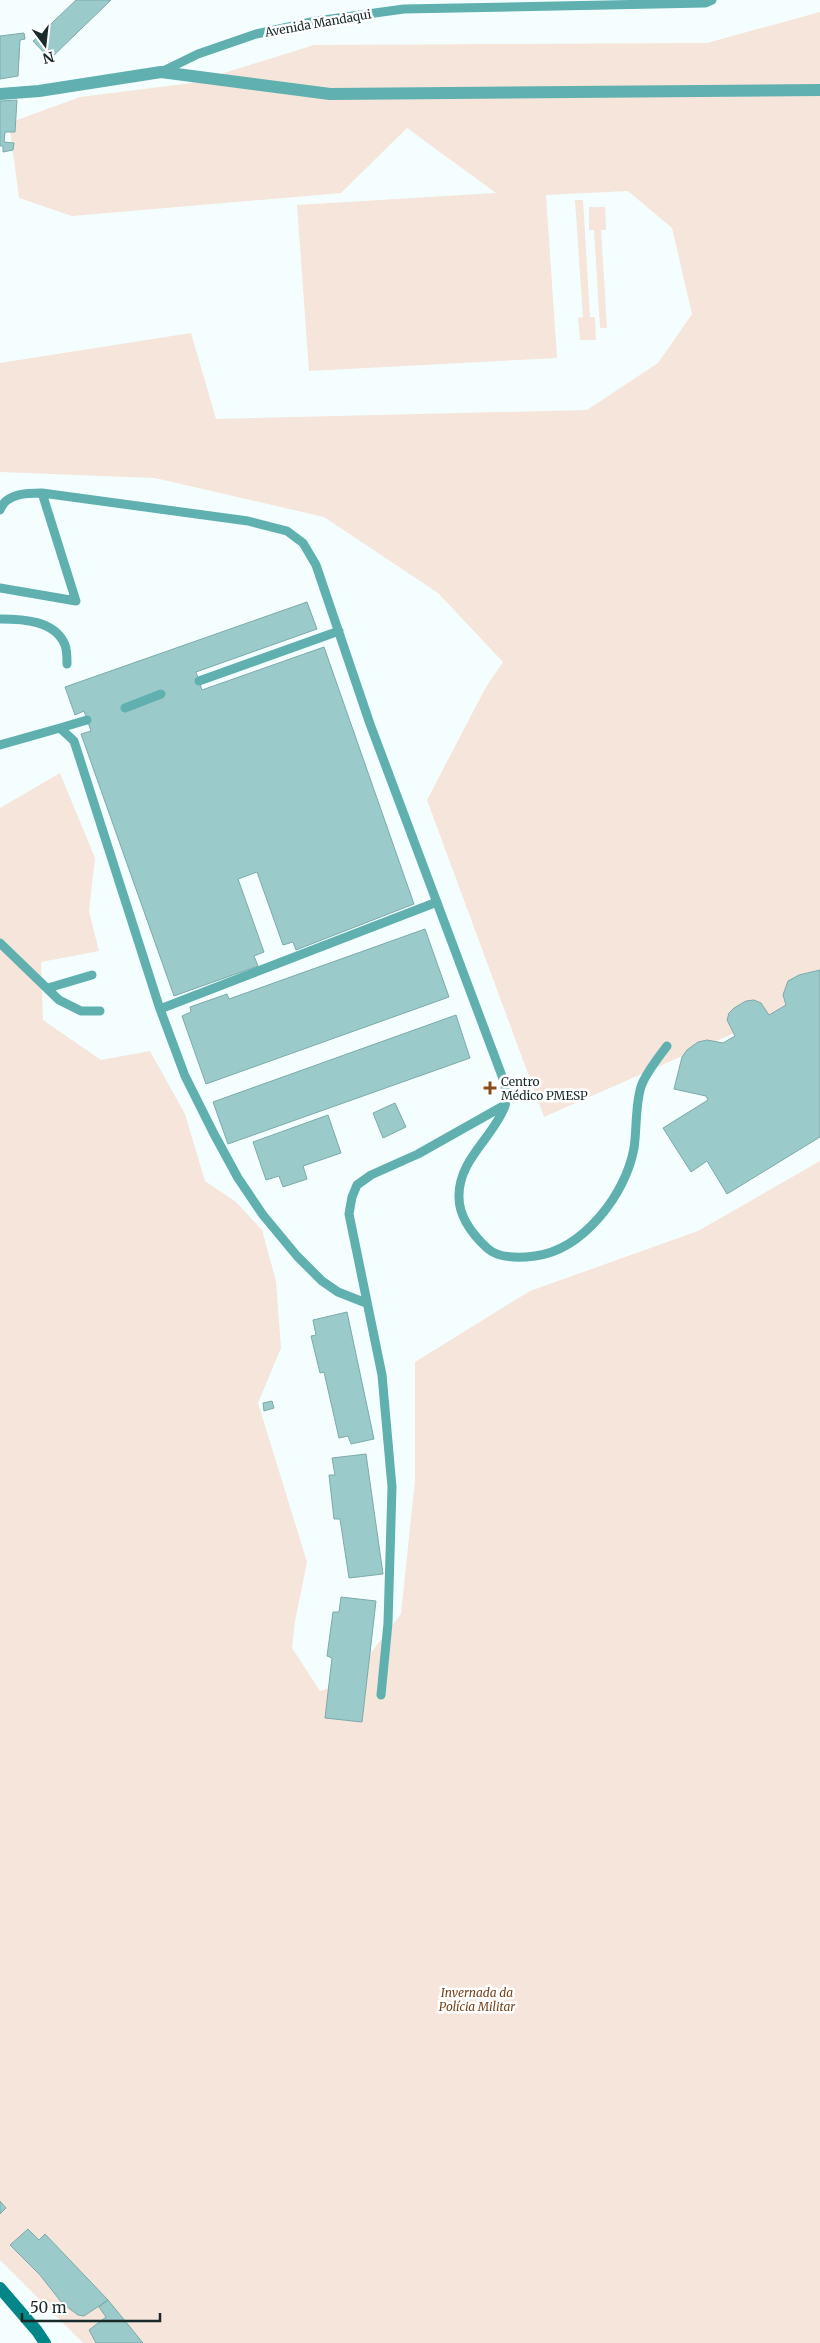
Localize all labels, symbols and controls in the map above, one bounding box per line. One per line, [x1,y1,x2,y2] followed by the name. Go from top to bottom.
[263,6,372,40] street label: Avenida Mandaqui
[20,20,70,70] north arrow
[41,47,56,68] text: N
[501,1074,588,1103] place label: Centro Médico PMESP
[483,1081,497,1095] marker: Centro Médico PMESP
[439,1985,516,2014] park label: Invernada da Polícia Militar
[22,2290,160,2322] scale bar
[30,2298,67,2317] text: 50 m

